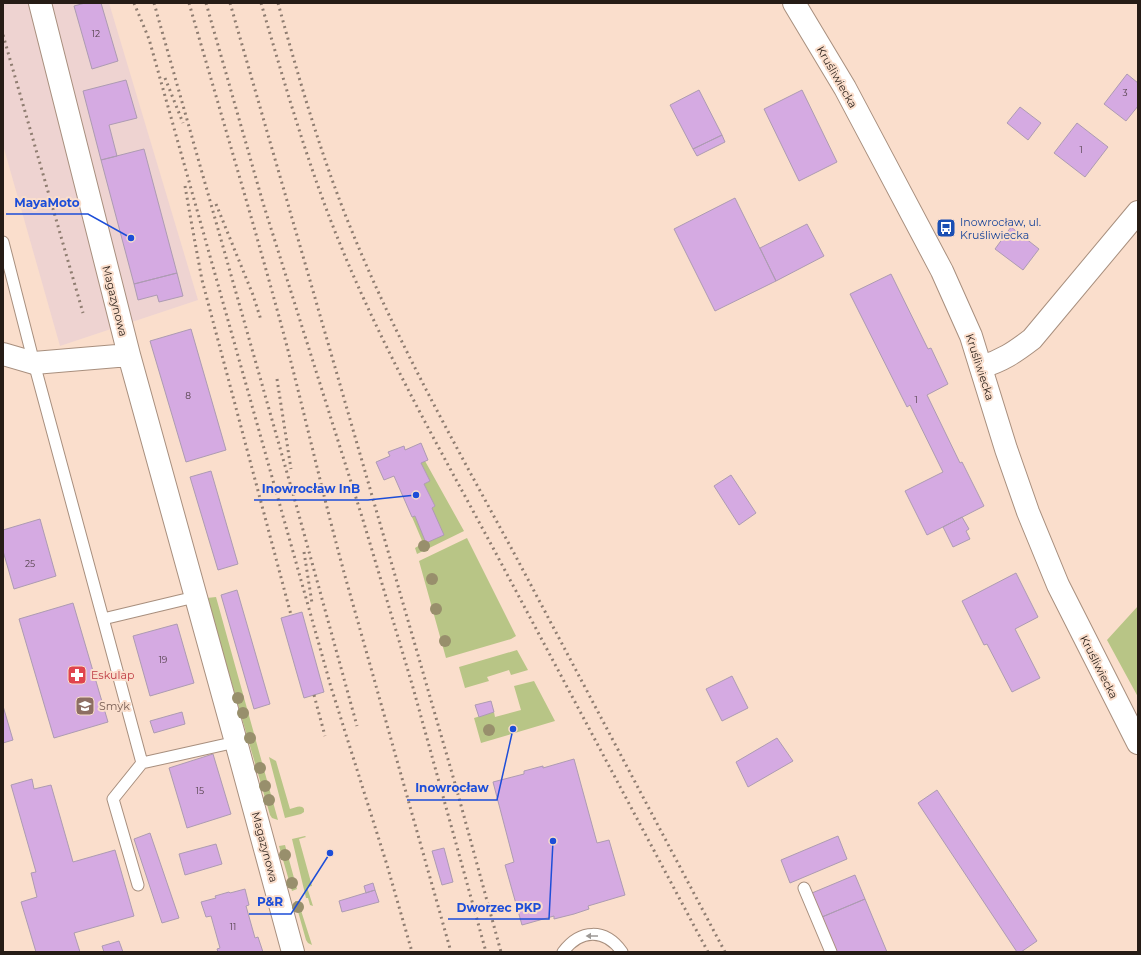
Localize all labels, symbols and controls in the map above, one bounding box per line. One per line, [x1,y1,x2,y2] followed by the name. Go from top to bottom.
[92,28,100,39] house number: 12
[814,44,860,110] street label: Kruśliwiecka
[1122,87,1128,98] house number: 3
[1079,144,1083,155] house number: 1
[6,190,88,214] callout: MayaMoto
[14,195,80,210] text: MayaMoto
[960,215,1041,242] place label: Inowrocław, ul. Kruśliwiecka
[935,217,957,239] bus stop icon: Inowrocław, ul. Kruśliwiecka
[99,264,131,338] street label: Magazynowa
[963,332,997,402] street label: Kruśliwiecka
[185,390,191,401] house number: 8
[914,394,918,405] house number: 1
[254,476,368,500] callout: Inowrocław InB
[262,481,360,496] text: Inowrocław InB
[25,558,35,569] house number: 25
[1077,633,1121,701] street label: Kruśliwiecka
[159,654,168,665] house number: 19
[66,664,88,686] pharmacy icon: Eskulap
[91,668,134,682] place label: Eskulap
[74,695,96,717] school or university icon: Smyk
[99,699,130,713] place label: Smyk
[407,776,497,800] callout: Inowrocław
[415,780,490,795] text: Inowrocław
[196,785,204,796] house number: 15
[249,810,281,884] street label: Magazynowa
[249,890,291,914] callout: P&R
[257,894,283,909] text: P&R
[448,895,549,919] callout: Dworzec PKP
[457,900,542,915] text: Dworzec PKP
[230,921,236,932] house number: 11
[586,933,599,939] one-way arrow

